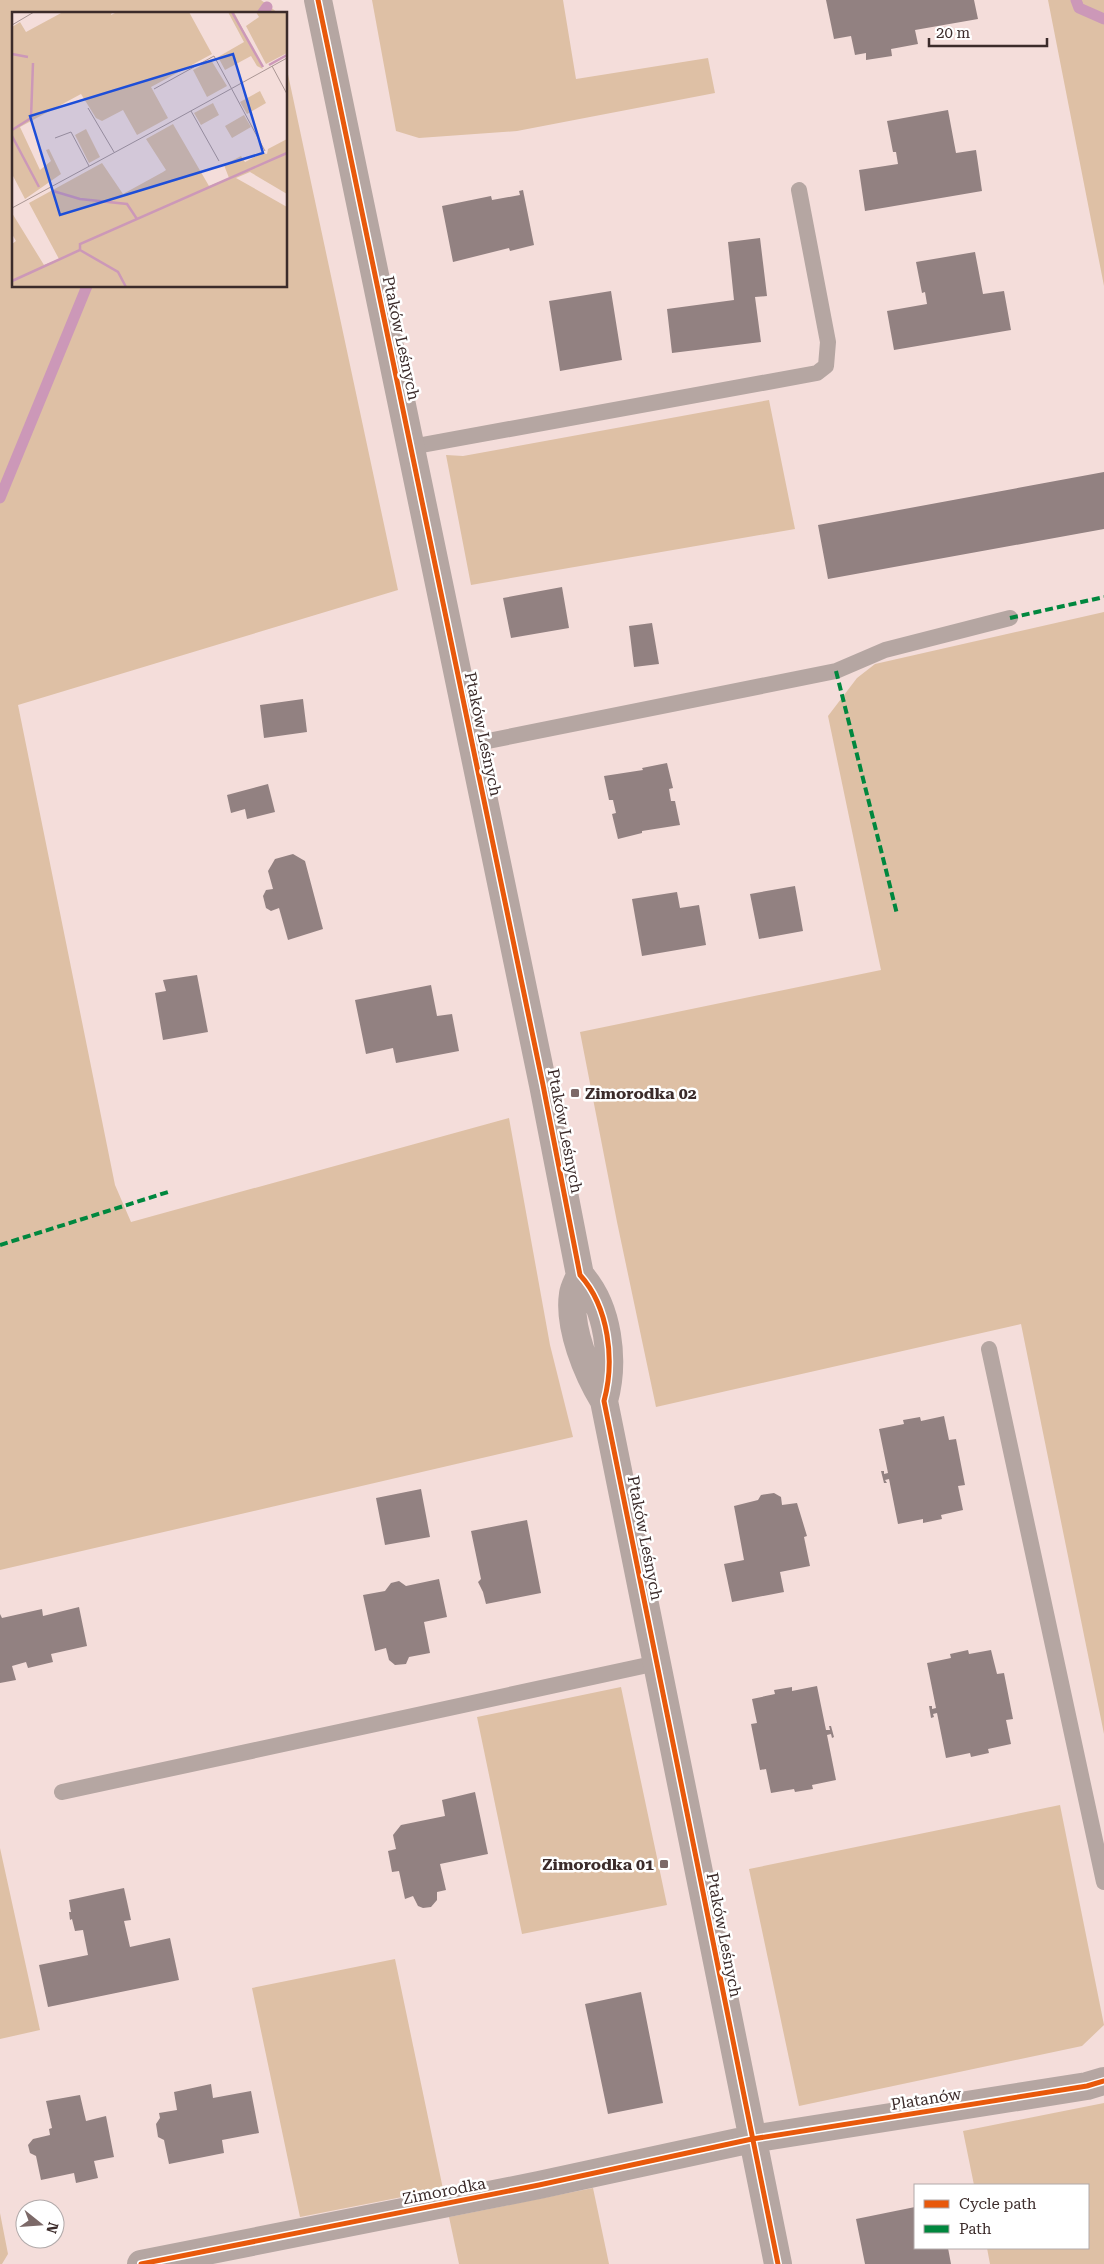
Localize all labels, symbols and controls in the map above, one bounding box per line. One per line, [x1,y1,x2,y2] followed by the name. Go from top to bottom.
[12,12,288,288] inset map
[929,15,1046,47] scale bar
[936,24,971,42] text: 20 m
[379,274,423,402] street label: Ptaków Leśnych
[461,670,505,798] street label: Ptaków Leśnych
[544,1067,586,1195] street label: Ptaków Leśnych
[585,1084,697,1103] place label: Zimorodka 02
[569,1087,581,1099] marker: Zimorodka 02
[624,1474,666,1602] street label: Ptaków Leśnych
[542,1855,654,1874] place label: Zimorodka 01
[658,1858,670,1870] marker: Zimorodka 01
[703,1871,745,1999] street label: Ptaków Leśnych
[889,2084,963,2114] street label: Platanów
[401,2174,487,2208] street label: Zimorodka
[914,2184,1089,2249] legend
[959,2195,1037,2213] text: Cycle path
[15,2199,65,2249] north arrow
[43,2220,62,2236] text: N
[959,2220,992,2238] text: Path

